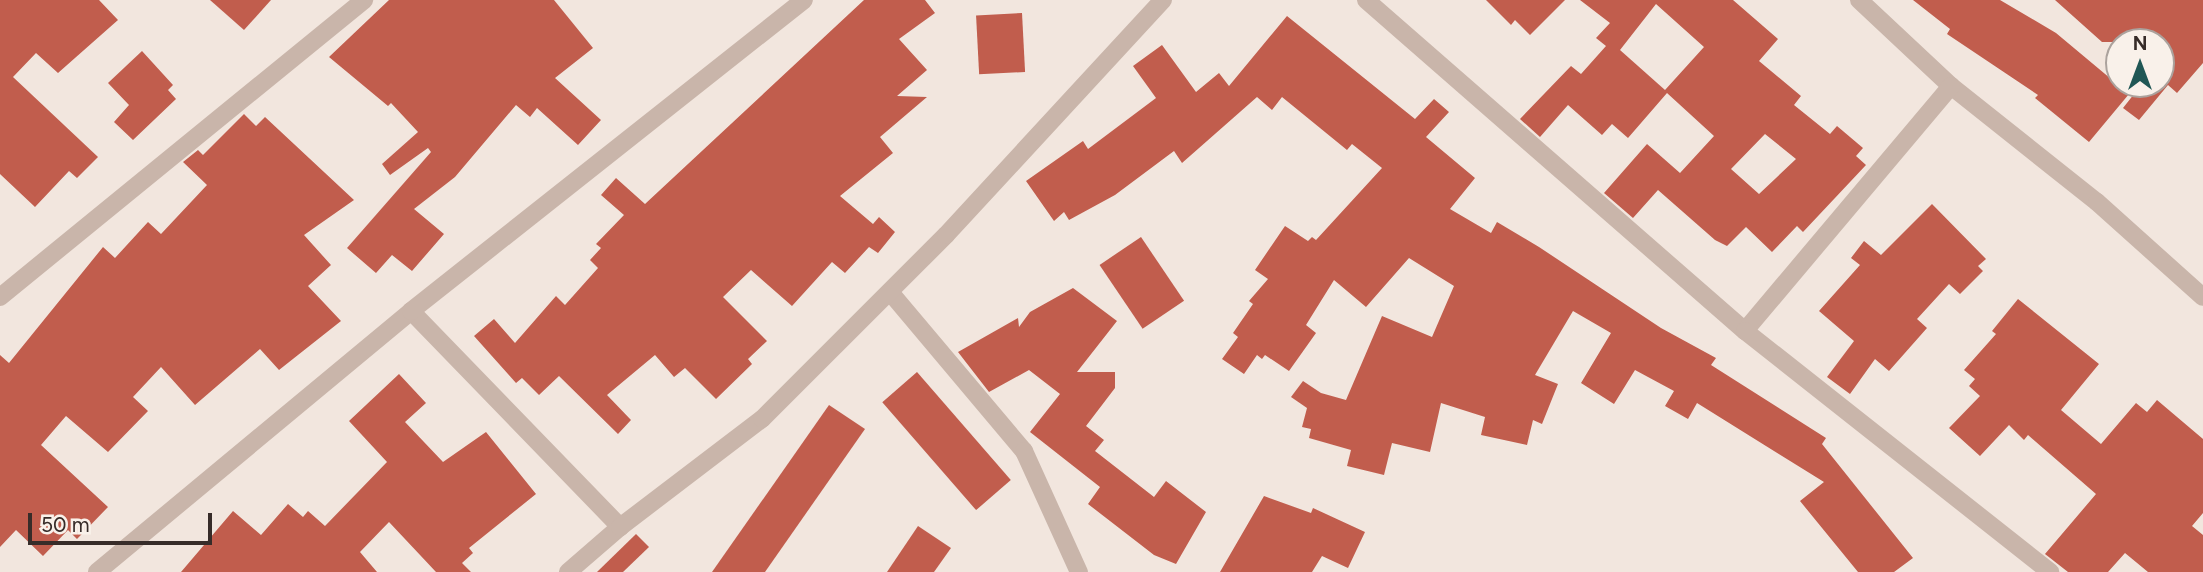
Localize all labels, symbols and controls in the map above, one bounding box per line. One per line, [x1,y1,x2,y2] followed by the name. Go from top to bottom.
[2105,28,2175,98] north arrow
[2133,32,2147,55] text: N
[32,498,215,542] scale bar
[41,512,90,537] text: 50 m

